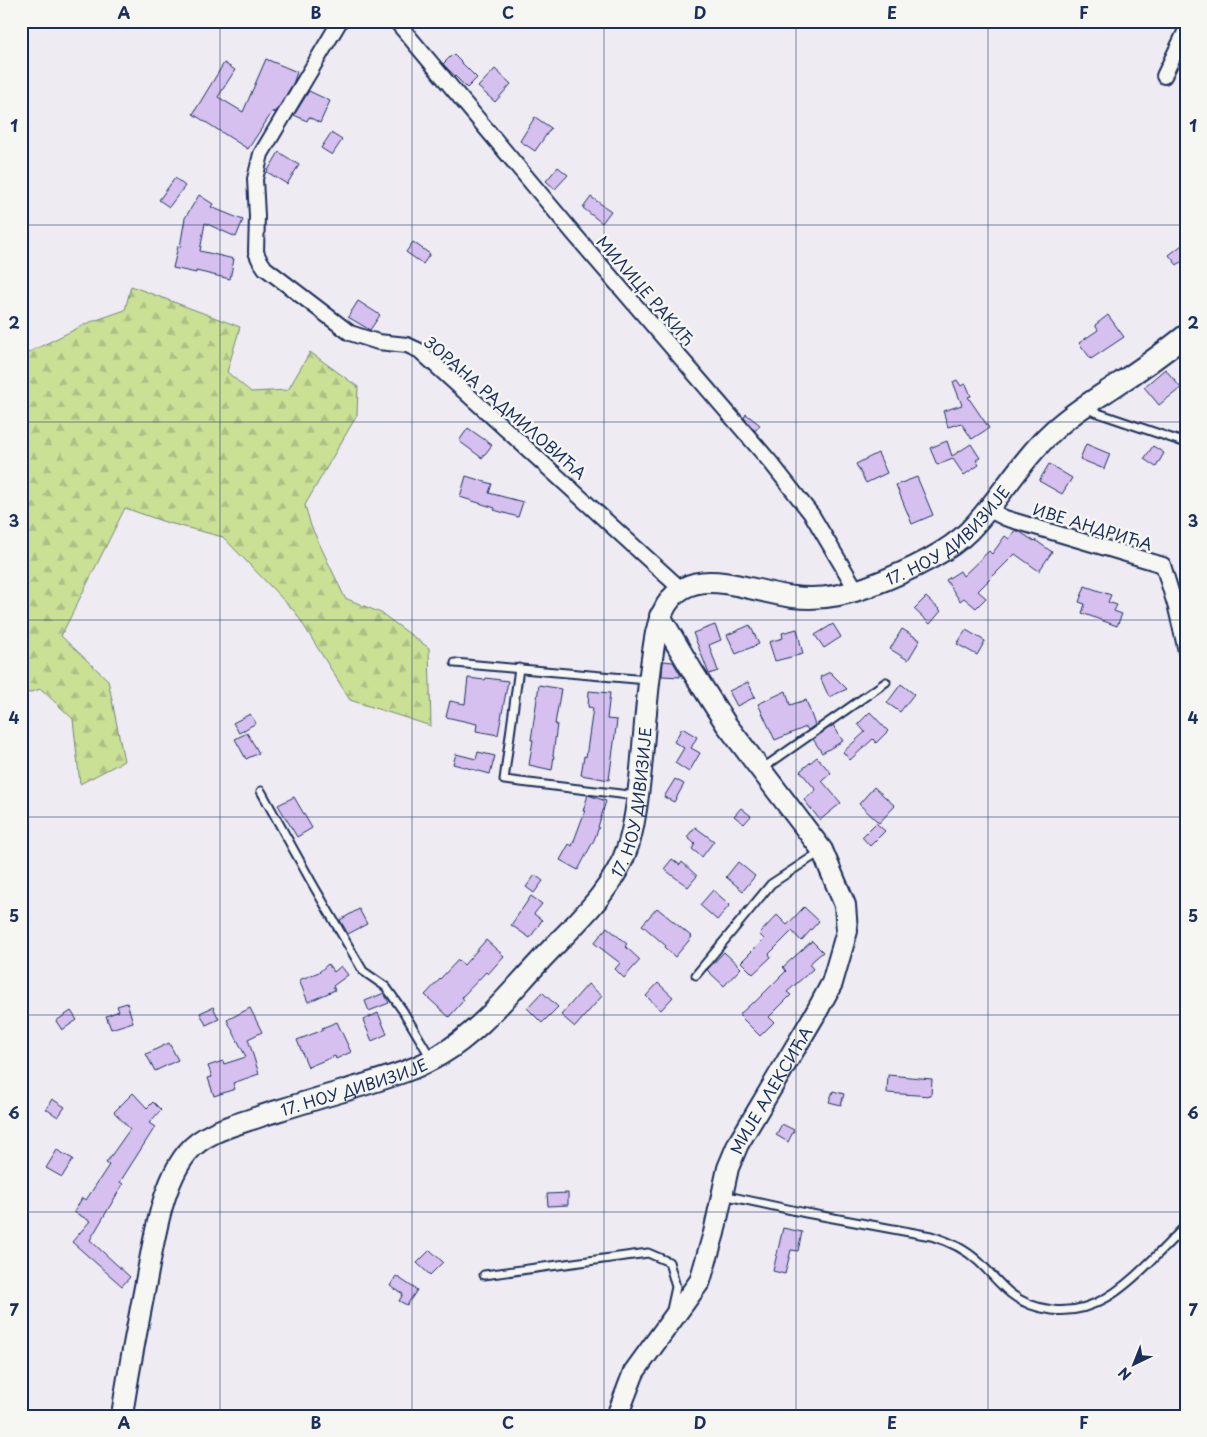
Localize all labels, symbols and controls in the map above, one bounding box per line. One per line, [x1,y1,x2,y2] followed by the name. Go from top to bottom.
[118,0,131,24] text: A
[311,0,322,24] text: B
[502,0,514,24] text: C
[694,0,706,24] text: D
[887,0,897,24] text: E
[1079,0,1089,24] text: F
[10,113,18,137] text: 1
[1189,113,1197,137] text: 1
[591,230,701,350] street label: МИЛИЦЕ РАКИЋ
[8,310,20,334] text: 2
[1187,310,1199,334] text: 2
[419,329,592,484] street label: ЗОРАНА РАДМИЛОВИЋА
[882,480,1015,590] street label: 17. НОУ ДИВИЗИЈЕ
[1030,496,1156,556] street label: ИВЕ АНДРИЋА
[9,508,19,532] text: 3
[1188,508,1198,532] text: 3
[9,705,20,729] text: 4
[1188,705,1199,729] text: 4
[604,726,657,881] street label: 17. НОУ ДИВИЗИЈЕ
[9,903,19,927] text: 5
[1188,903,1198,927] text: 5
[723,1021,817,1157] street label: МИЈЕ АЛЕКСИЋА
[277,1052,431,1121] street label: 17. НОУ ДИВИЗИЈЕ
[8,1100,20,1124] text: 6
[1187,1100,1199,1124] text: 6
[9,1297,19,1321] text: 7
[1188,1297,1198,1321] text: 7
[1110,1340,1160,1390] north arrow
[1114,1362,1136,1385] text: N
[118,1410,131,1434] text: A
[311,1410,322,1434] text: B
[502,1410,514,1434] text: C
[694,1410,706,1434] text: D
[887,1410,897,1434] text: E
[1079,1410,1089,1434] text: F

